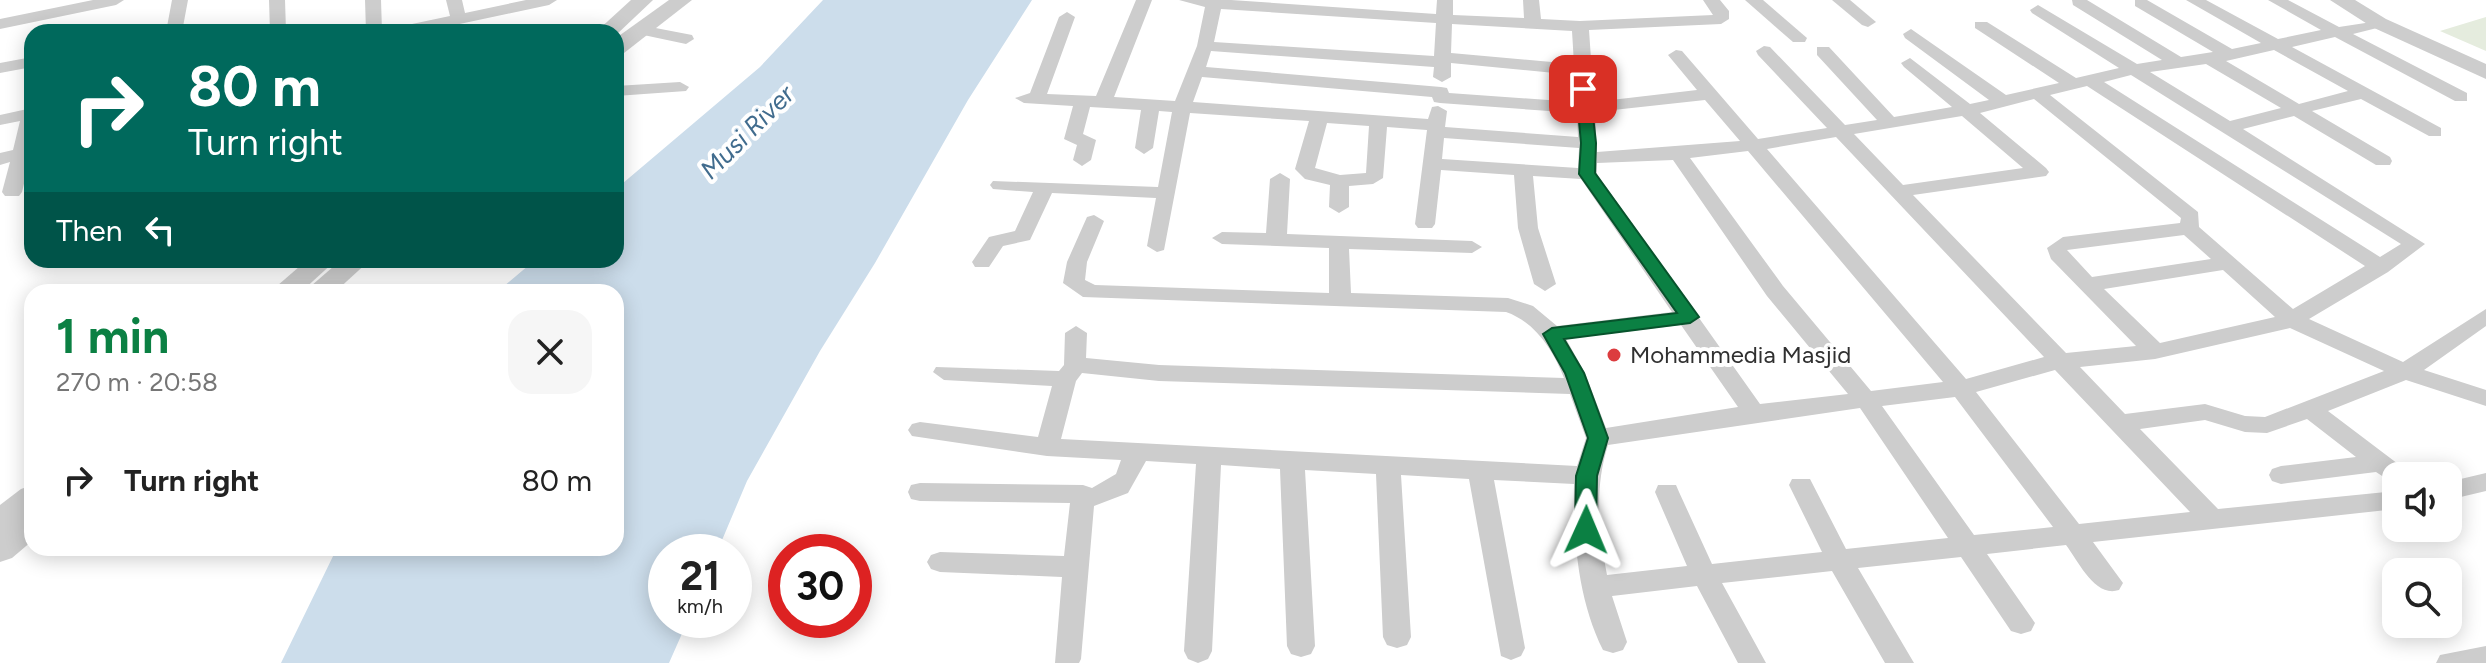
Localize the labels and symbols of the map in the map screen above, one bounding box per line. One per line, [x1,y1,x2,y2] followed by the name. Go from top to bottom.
[1549,55,1617,123] pin
[693,77,802,186] water label: Musi River
[1630,340,1851,369] place label: Mohammedia Masjid
[1605,346,1623,364] marker: Mohammedia Masjid
[1544,488,1628,572] position arrow
[768,534,872,638] speed limit sign: 30

